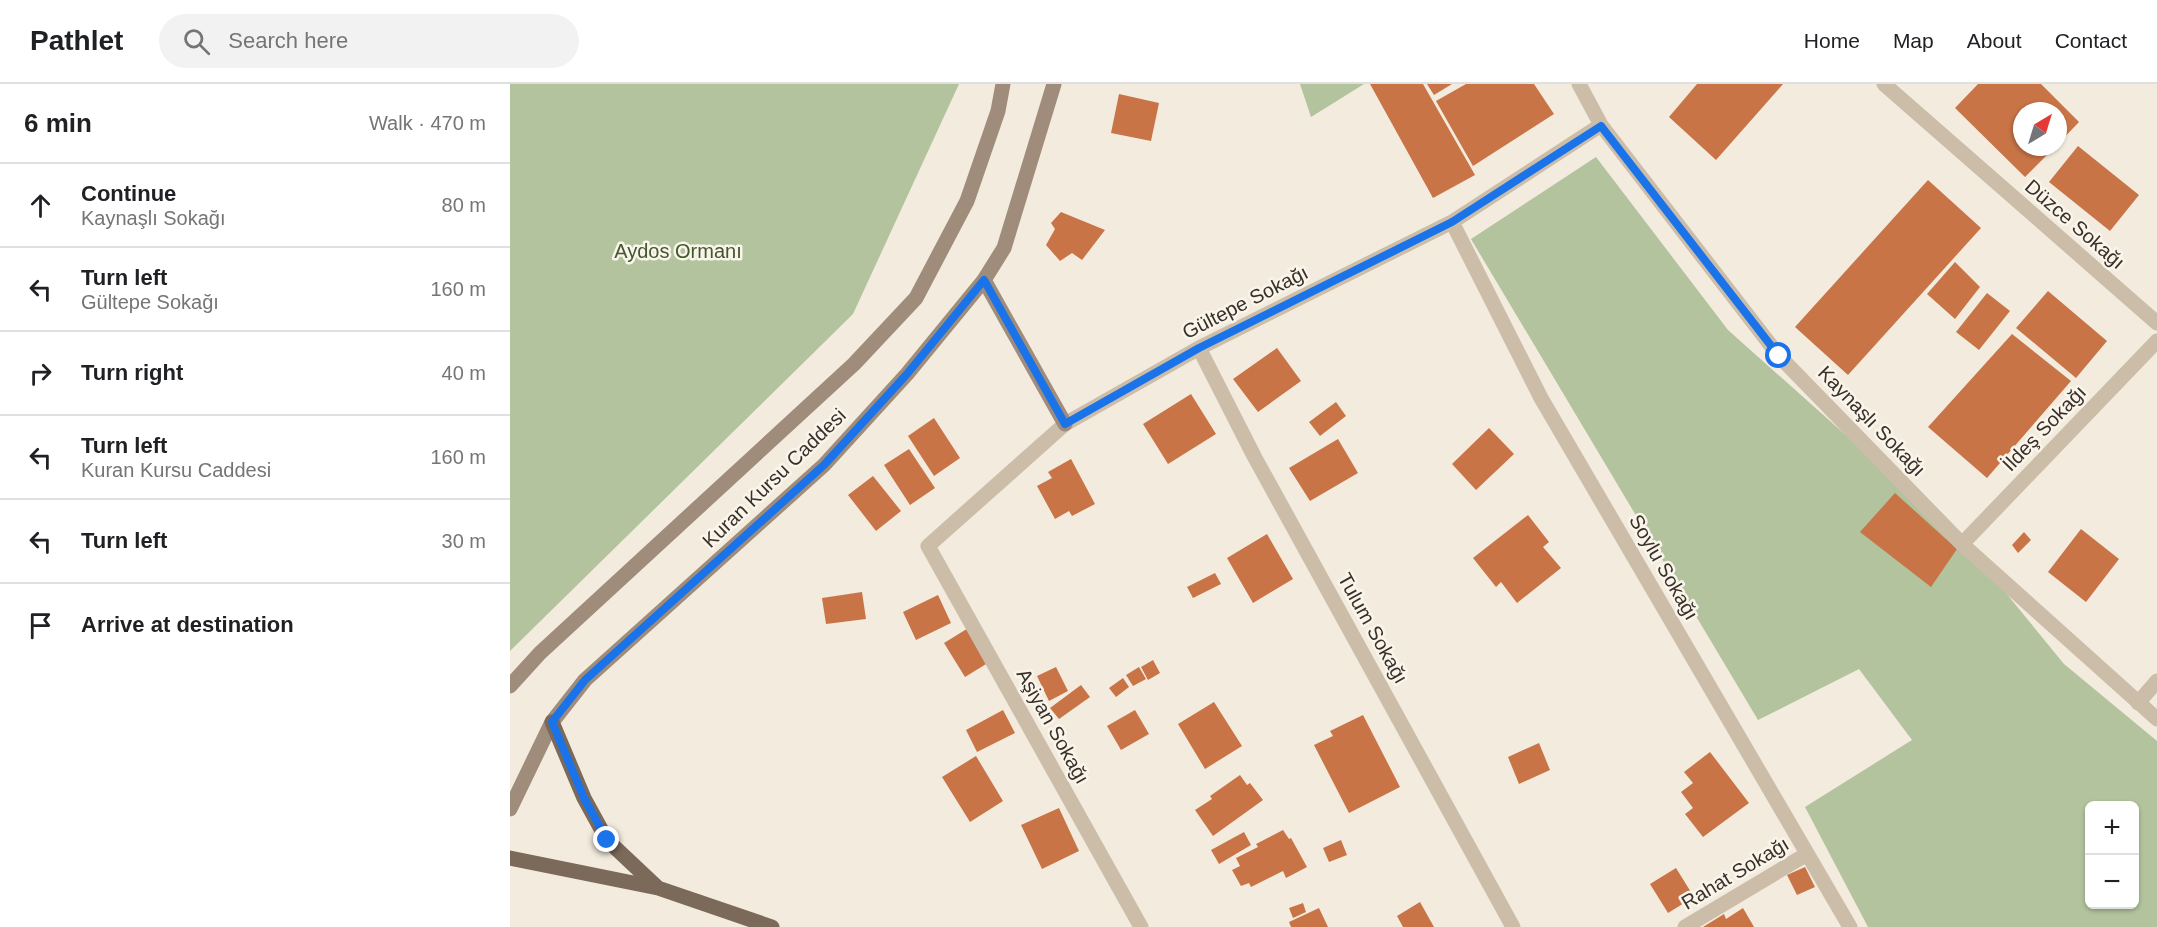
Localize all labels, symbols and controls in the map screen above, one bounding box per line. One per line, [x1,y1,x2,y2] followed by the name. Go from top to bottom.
[159,14,579,68] search box
[30,25,123,56] text: Pathlet
[180,25,213,58] icon: search
[228,28,348,53] text: Search here
[1804,29,1860,52] text: Home
[1893,29,1934,52] text: Map
[1967,29,2022,52] text: About
[2055,29,2127,52] text: Contact
[2013,102,2067,156] north arrow
[24,108,92,138] text: 6 min
[369,112,486,134] text: Walk · 470 m
[2021,175,2129,273] street label: Düzce Sokağı
[81,181,176,206] text: Continue
[24,189,57,222] icon: ahead
[442,194,486,216] text: 80 m
[81,207,226,229] text: Kaynaşlı Sokağı
[614,240,742,262] park label: Aydos Ormanı
[1179,261,1311,343] street label: Gültepe Sokağı
[81,265,167,290] text: Turn left
[24,273,57,306] icon: left
[430,278,486,300] text: 160 m
[81,291,219,313] text: Gültepe Sokağı
[1765,342,1791,368] route start
[24,357,57,390] icon: right
[81,360,183,385] text: Turn right
[1814,361,1930,481] street label: Kaynaşlı Sokağı
[442,362,486,384] text: 40 m
[1998,381,2090,475] street label: İldeş Sokağı
[698,404,850,552] street label: Kuran Kursu Caddesi
[81,433,167,458] text: Turn left
[24,441,57,474] icon: left
[430,446,486,468] text: 160 m
[81,459,271,481] text: Kuran Kursu Caddesi
[1625,510,1703,624] street label: Soylu Sokağı
[24,525,57,558] icon: left
[81,528,167,553] text: Turn left
[442,530,486,552] text: 30 m
[1334,569,1412,687] street label: Tulum Sokağı
[24,609,57,642] icon: arrive
[81,612,294,637] text: Arrive at destination
[1012,665,1094,787] street label: Aşiyan Sokağı
[2085,801,2139,909] map controls
[2085,801,2139,855] button: +
[593,826,619,852] route end
[1677,832,1793,914] street label: Rahat Sokağı
[2085,855,2139,909] button: −

